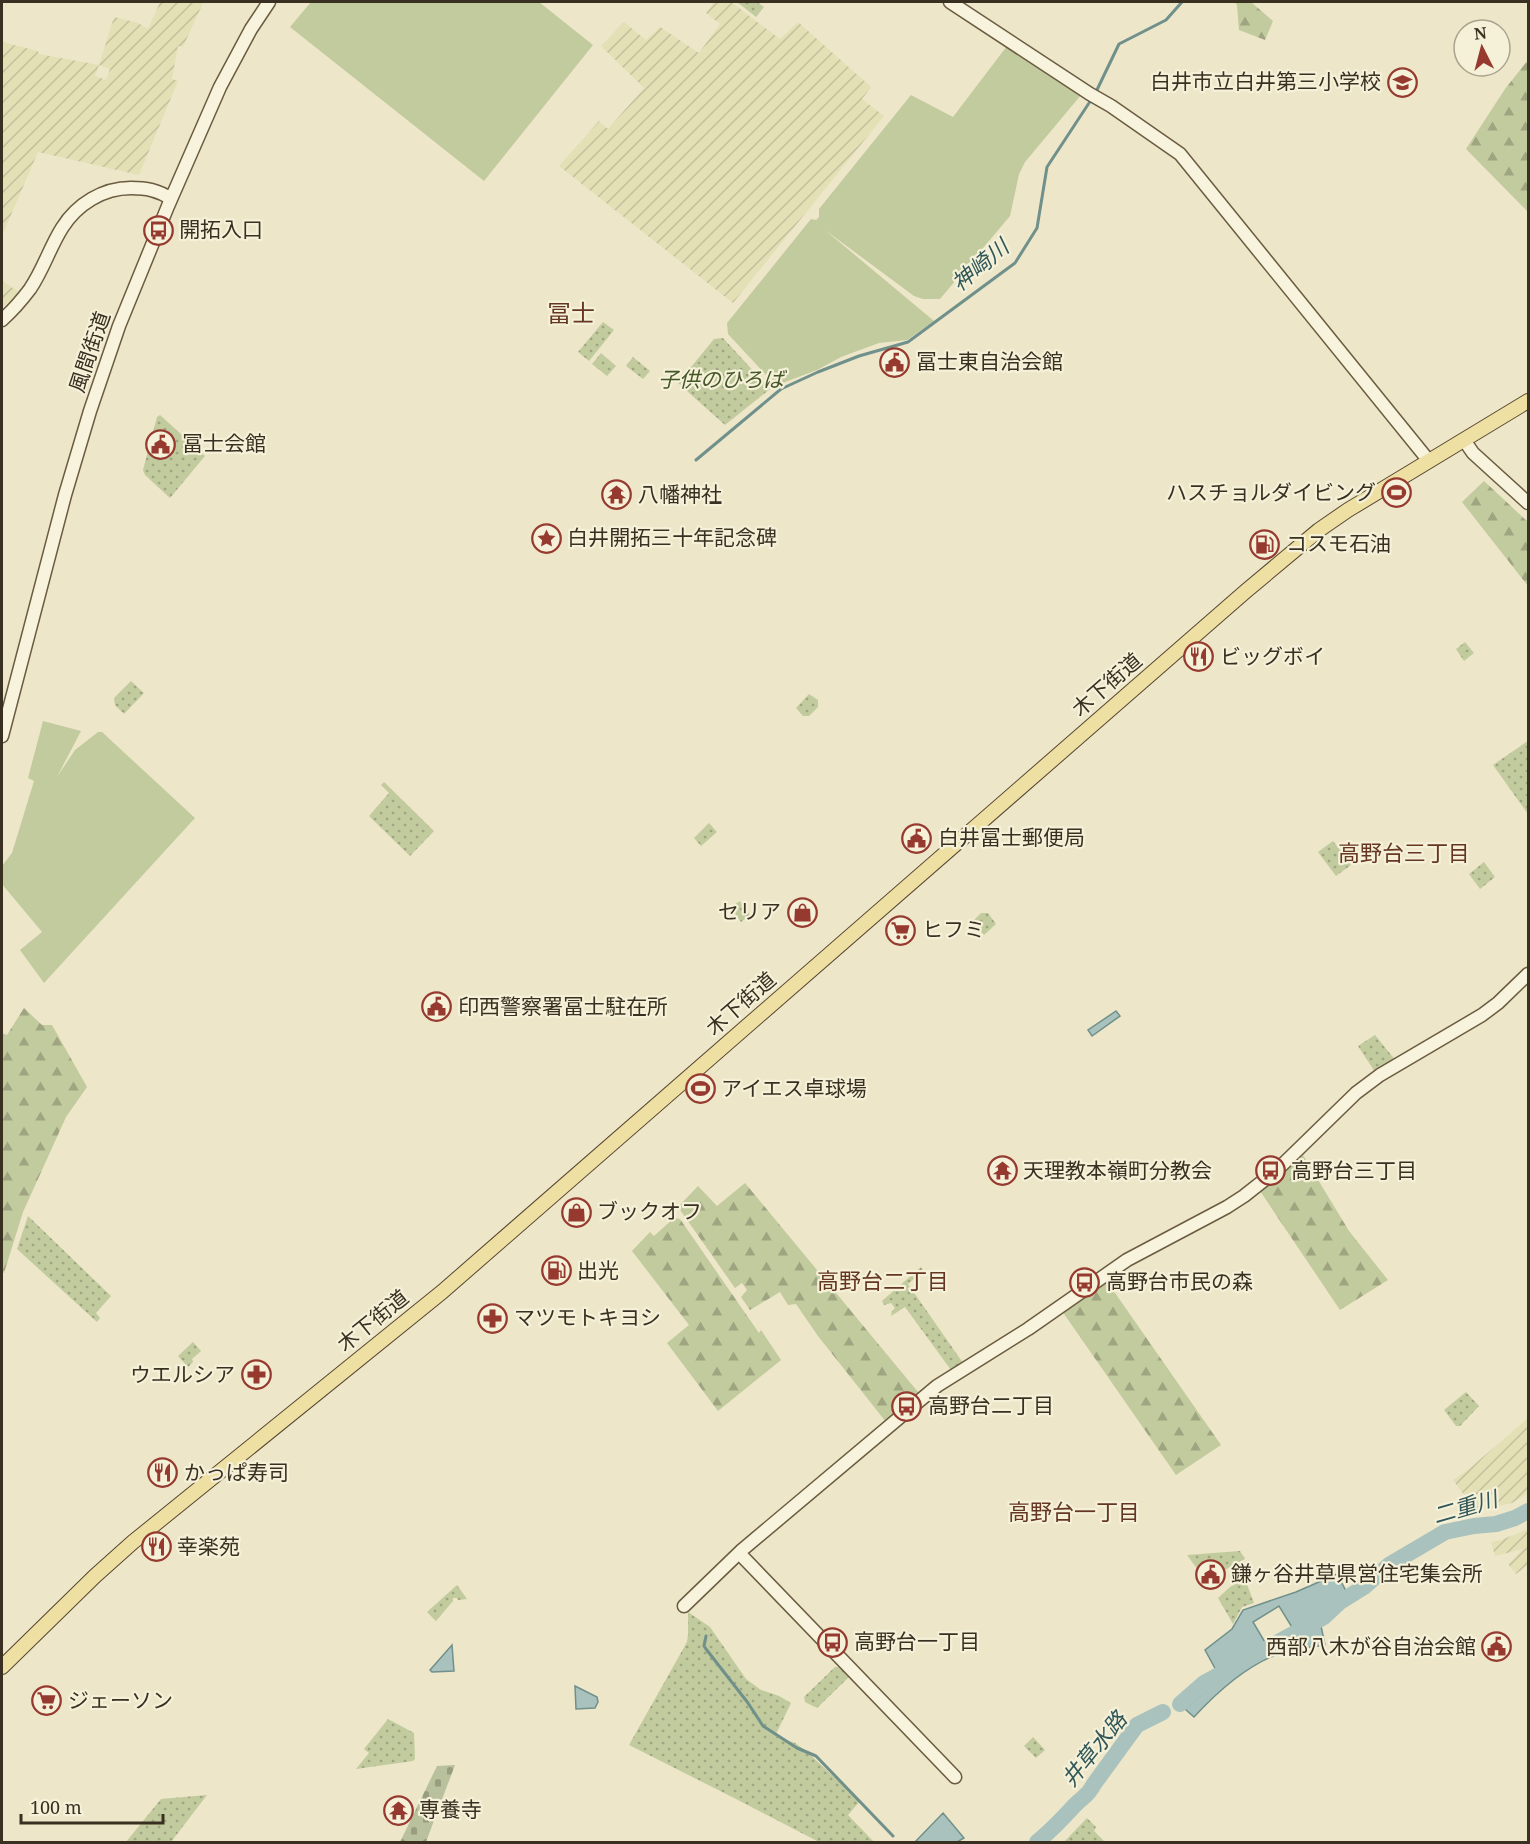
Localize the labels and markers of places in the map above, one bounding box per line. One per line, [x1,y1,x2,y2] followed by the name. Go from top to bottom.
[1386,66,1418,98] school or university icon: 白井市立白井第三小学校
[1150,67,1381,95] place label: 白井市立白井第三小学校
[142,214,174,246] bus stop icon: 開拓入口
[179,215,263,243] place label: 開拓入口
[879,346,911,378] public building icon: 冨士東自治会館
[916,347,1063,375] place label: 冨士東自治会館
[145,428,177,460] public building icon: 冨士会館
[182,429,266,457] place label: 冨士会館
[1381,477,1413,509] sports icon: ハスチョルダイビング
[1166,478,1376,506] place label: ハスチョルダイビング
[601,479,633,511] temple icon: 八幡神社
[638,480,722,508] place label: 八幡神社
[530,522,562,554] place icon: 白井開拓三十年記念碑
[567,523,777,551] place label: 白井開拓三十年記念碑
[1249,528,1281,560] fuel station icon: コスモ石油
[1286,529,1391,557] place label: コスモ石油
[1183,641,1215,673] restaurant icon: ビッグボイ
[1220,642,1325,670] place label: ビッグボイ
[901,822,933,854] public building icon: 白井冨士郵便局
[938,823,1085,851] place label: 白井冨士郵便局
[786,896,818,928] shop icon: セリア
[718,897,781,925] place label: セリア
[885,914,917,946] supermarket icon: ヒフミ
[922,915,985,943] place label: ヒフミ
[421,991,453,1023] public building icon: 印西警察署冨士駐在所
[458,992,668,1020] place label: 印西警察署冨士駐在所
[684,1073,716,1105] sports icon: アイエス卓球場
[721,1074,867,1102] place label: アイエス卓球場
[986,1155,1018,1187] temple icon: 天理教本嶺町分教会
[1254,1155,1286,1187] bus stop icon: 高野台三丁目
[1023,1156,1212,1184] place label: 天理教本嶺町分教会
[1291,1156,1417,1184] place label: 高野台三丁目
[560,1196,592,1228] shop icon: ブックオフ
[597,1197,702,1225] place label: ブックオフ
[540,1255,572,1287] fuel station icon: 出光
[577,1256,619,1284] place label: 出光
[1069,1266,1101,1298] bus stop icon: 高野台市民の森
[1106,1267,1253,1295] place label: 高野台市民の森
[477,1302,509,1334] pharmacy icon: マツモトキヨシ
[514,1303,661,1331] place label: マツモトキヨシ
[240,1359,272,1391] pharmacy icon: ウエルシア
[130,1360,235,1388] place label: ウエルシア
[891,1390,923,1422] bus stop icon: 高野台二丁目
[928,1391,1054,1419] place label: 高野台二丁目
[147,1457,179,1489] restaurant icon: かっぱ寿司
[184,1458,289,1486] place label: かっぱ寿司
[140,1531,172,1563] restaurant icon: 幸楽苑
[177,1532,240,1560] place label: 幸楽苑
[1194,1558,1226,1590] public building icon: 鎌ヶ谷井草県営住宅集会所
[1231,1559,1483,1587] place label: 鎌ヶ谷井草県営住宅集会所
[817,1626,849,1658] bus stop icon: 高野台一丁目
[854,1627,980,1655] place label: 高野台一丁目
[1481,1631,1513,1663] public building icon: 西部八木が谷自治会館
[1266,1632,1476,1660] place label: 西部八木が谷自治会館
[31,1685,63,1717] supermarket icon: ジェーソン
[68,1686,173,1714] place label: ジェーソン
[382,1794,414,1826] temple icon: 専養寺
[419,1795,482,1823] place label: 専養寺

